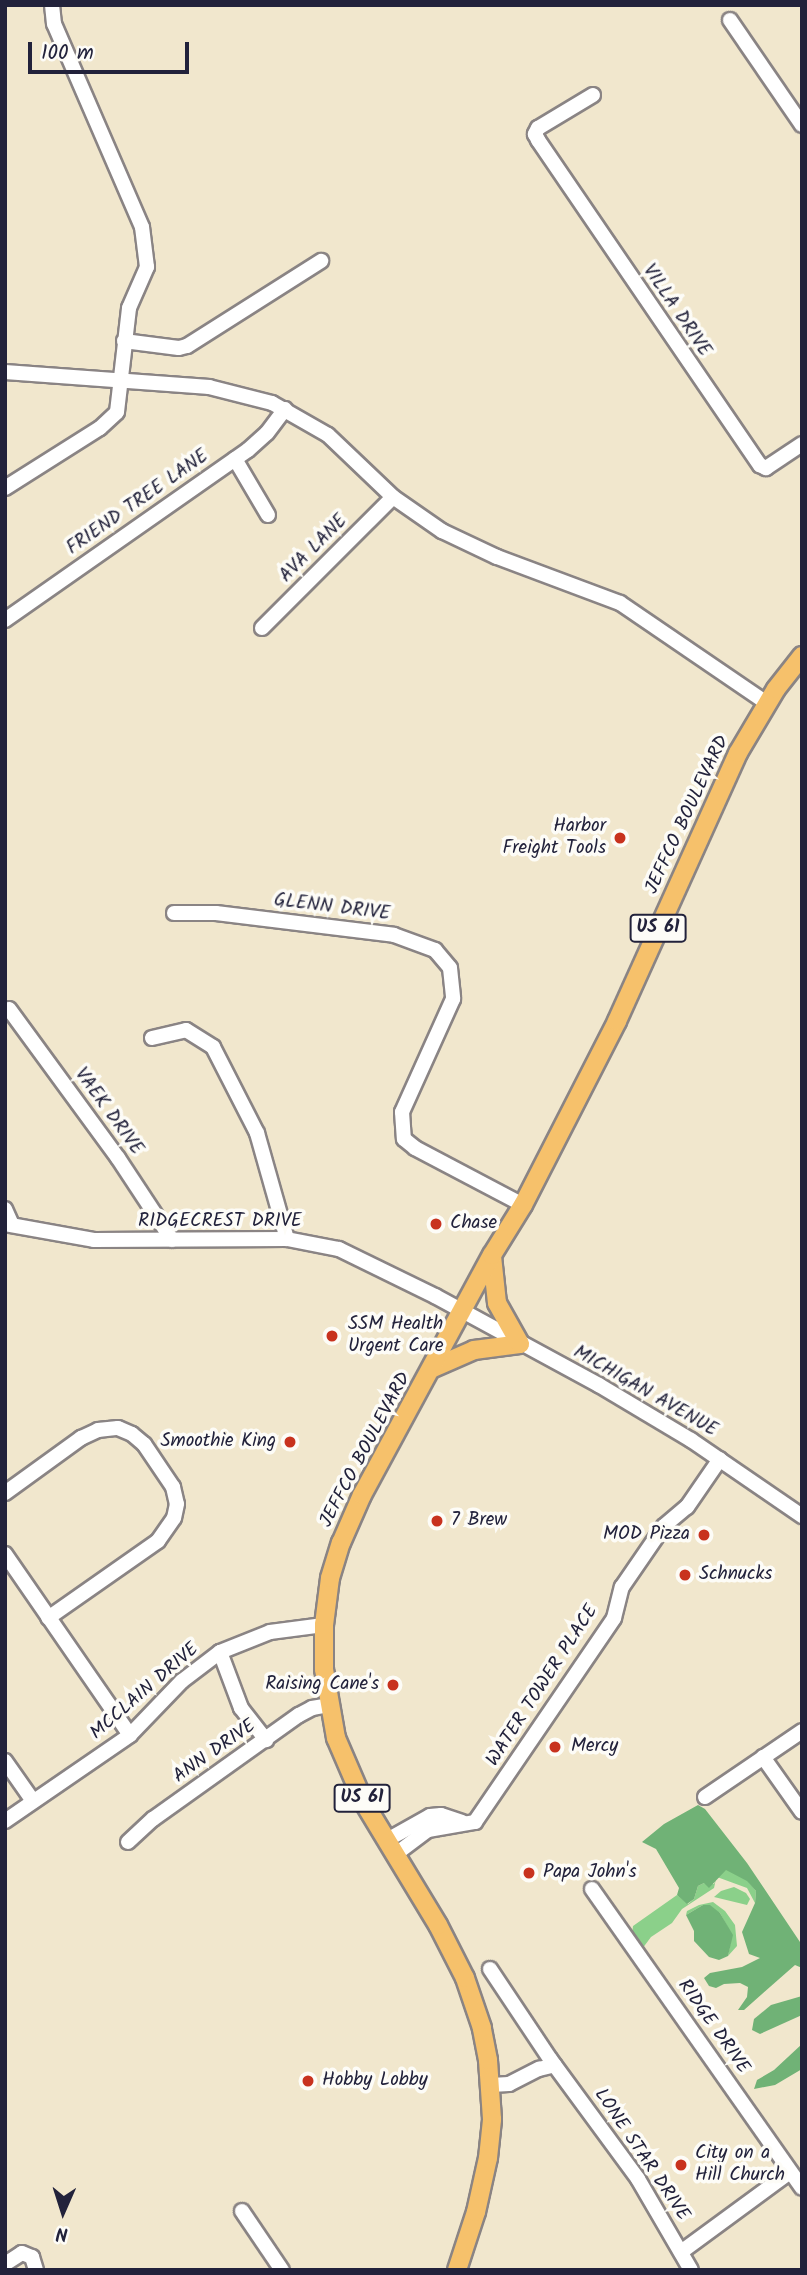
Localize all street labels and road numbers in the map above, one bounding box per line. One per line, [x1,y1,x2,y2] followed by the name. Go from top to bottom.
[637,261,715,361] street label: VILLA DRIVE
[63,446,213,560] street label: FRIEND TREE LANE
[275,510,353,588] street label: AVA LANE
[641,732,735,898] street label: JEFFCO BOULEVARD
[273,890,391,926] street label: GLENN DRIVE
[628,914,688,943] road number: US 61
[69,1064,147,1160] street label: VAEK DRIVE
[138,1211,302,1233] street label: RIDGECREST DRIVE
[569,1341,721,1443] street label: MICHIGAN AVENUE
[316,1369,416,1531] street label: JEFFCO BOULEVARD
[482,1601,604,1771] street label: WATER TOWER PLACE
[86,1639,204,1745] street label: MCCLAIN DRIVE
[169,1715,261,1789] street label: ANN DRIVE
[332,1783,392,1812] road number: US 61
[672,1975,754,2079] street label: RIDGE DRIVE
[588,2085,694,2225] street label: LONE STAR DRIVE

